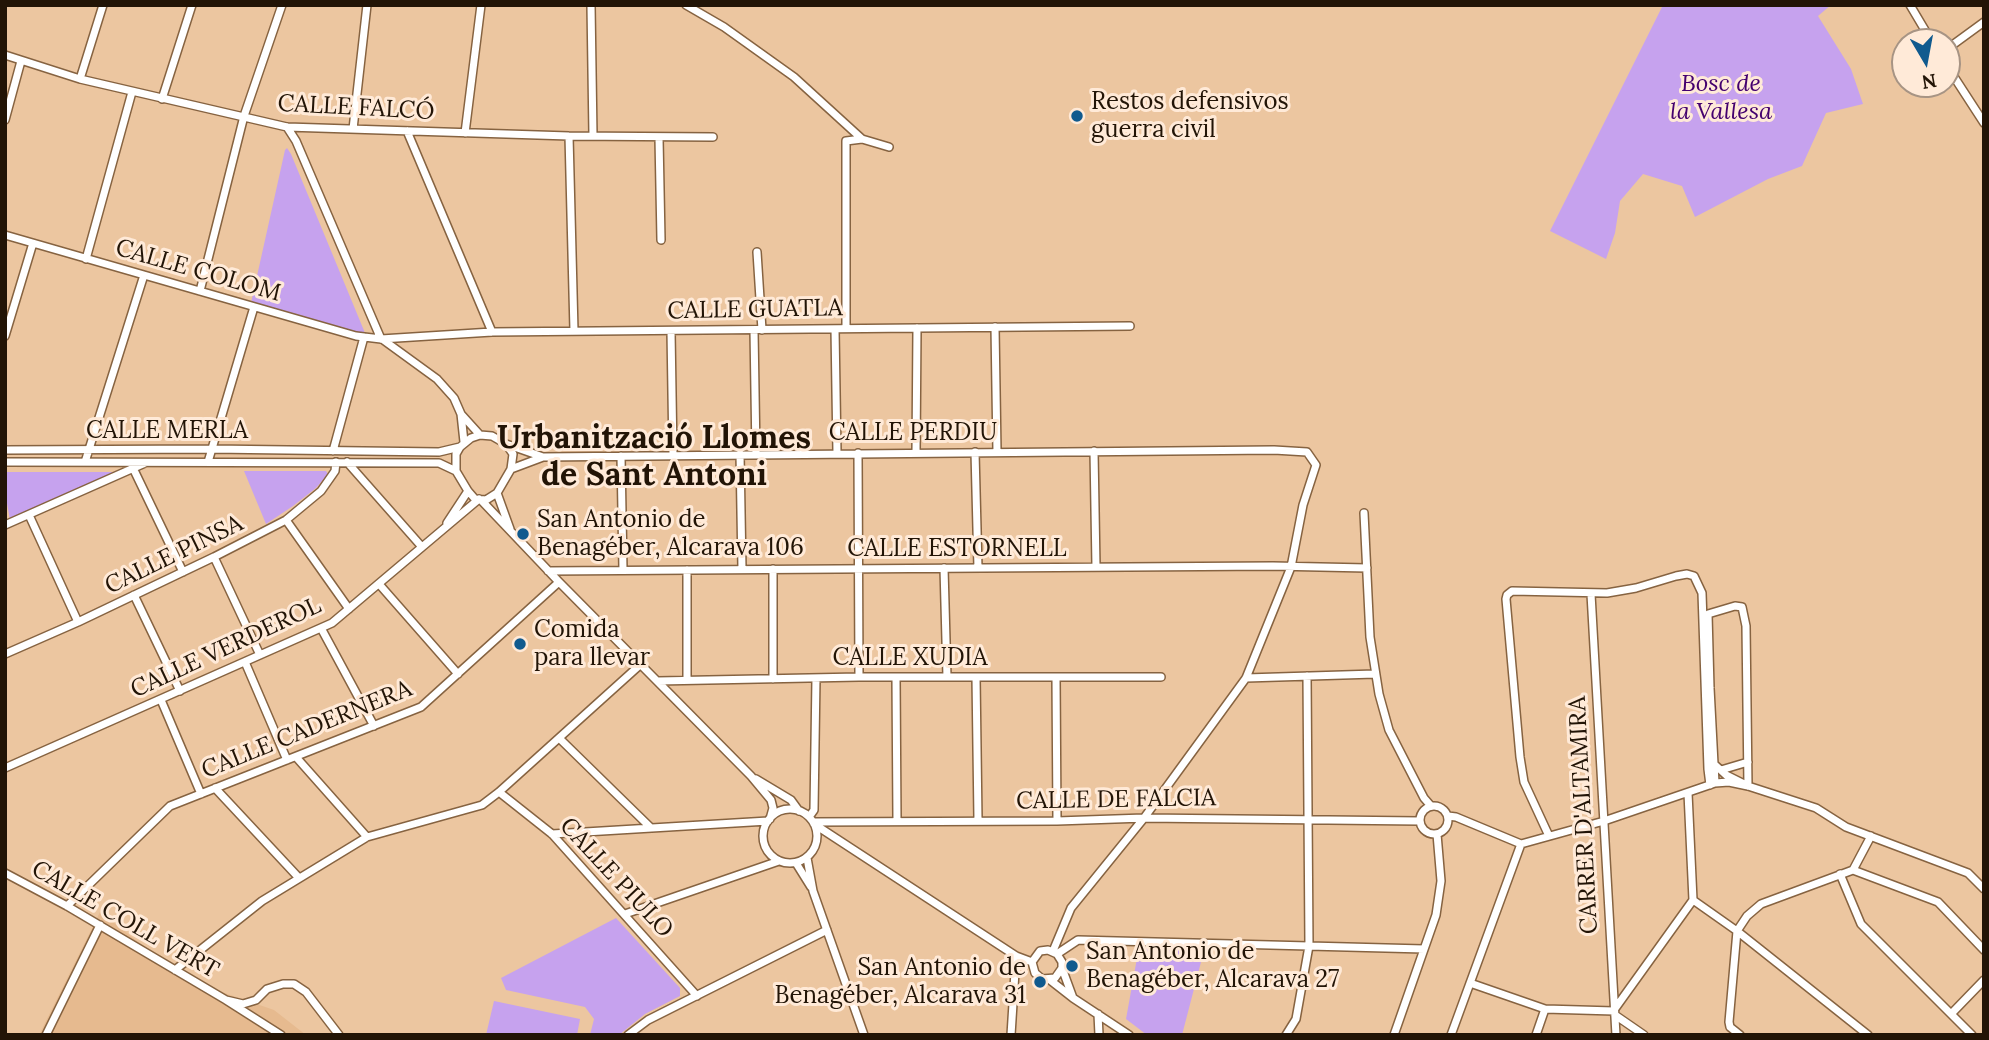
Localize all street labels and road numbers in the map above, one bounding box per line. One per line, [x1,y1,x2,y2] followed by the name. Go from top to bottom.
[277,90,435,126] street label: CALLE FALCÓ
[112,234,284,308] street label: CALLE COLOM
[667,294,843,326] street label: CALLE GUATLA
[86,417,248,445] street label: CALLE MERLA
[829,419,997,447] street label: CALLE PERDIU
[100,509,248,601] street label: CALLE PINSA
[847,535,1067,563] street label: CALLE ESTORNELL
[126,591,326,705] street label: CALLE VERDEROL
[833,644,987,672] street label: CALLE XUDIA
[198,675,416,785] street label: CALLE CADERNERA
[1563,695,1605,935] street label: CARRER D'ALTAMIRA
[1016,784,1216,816] street label: CALLE DE FALCIA
[553,812,679,944] street label: CALLE PIULO
[26,855,224,985] street label: CALLE COLL VERT

